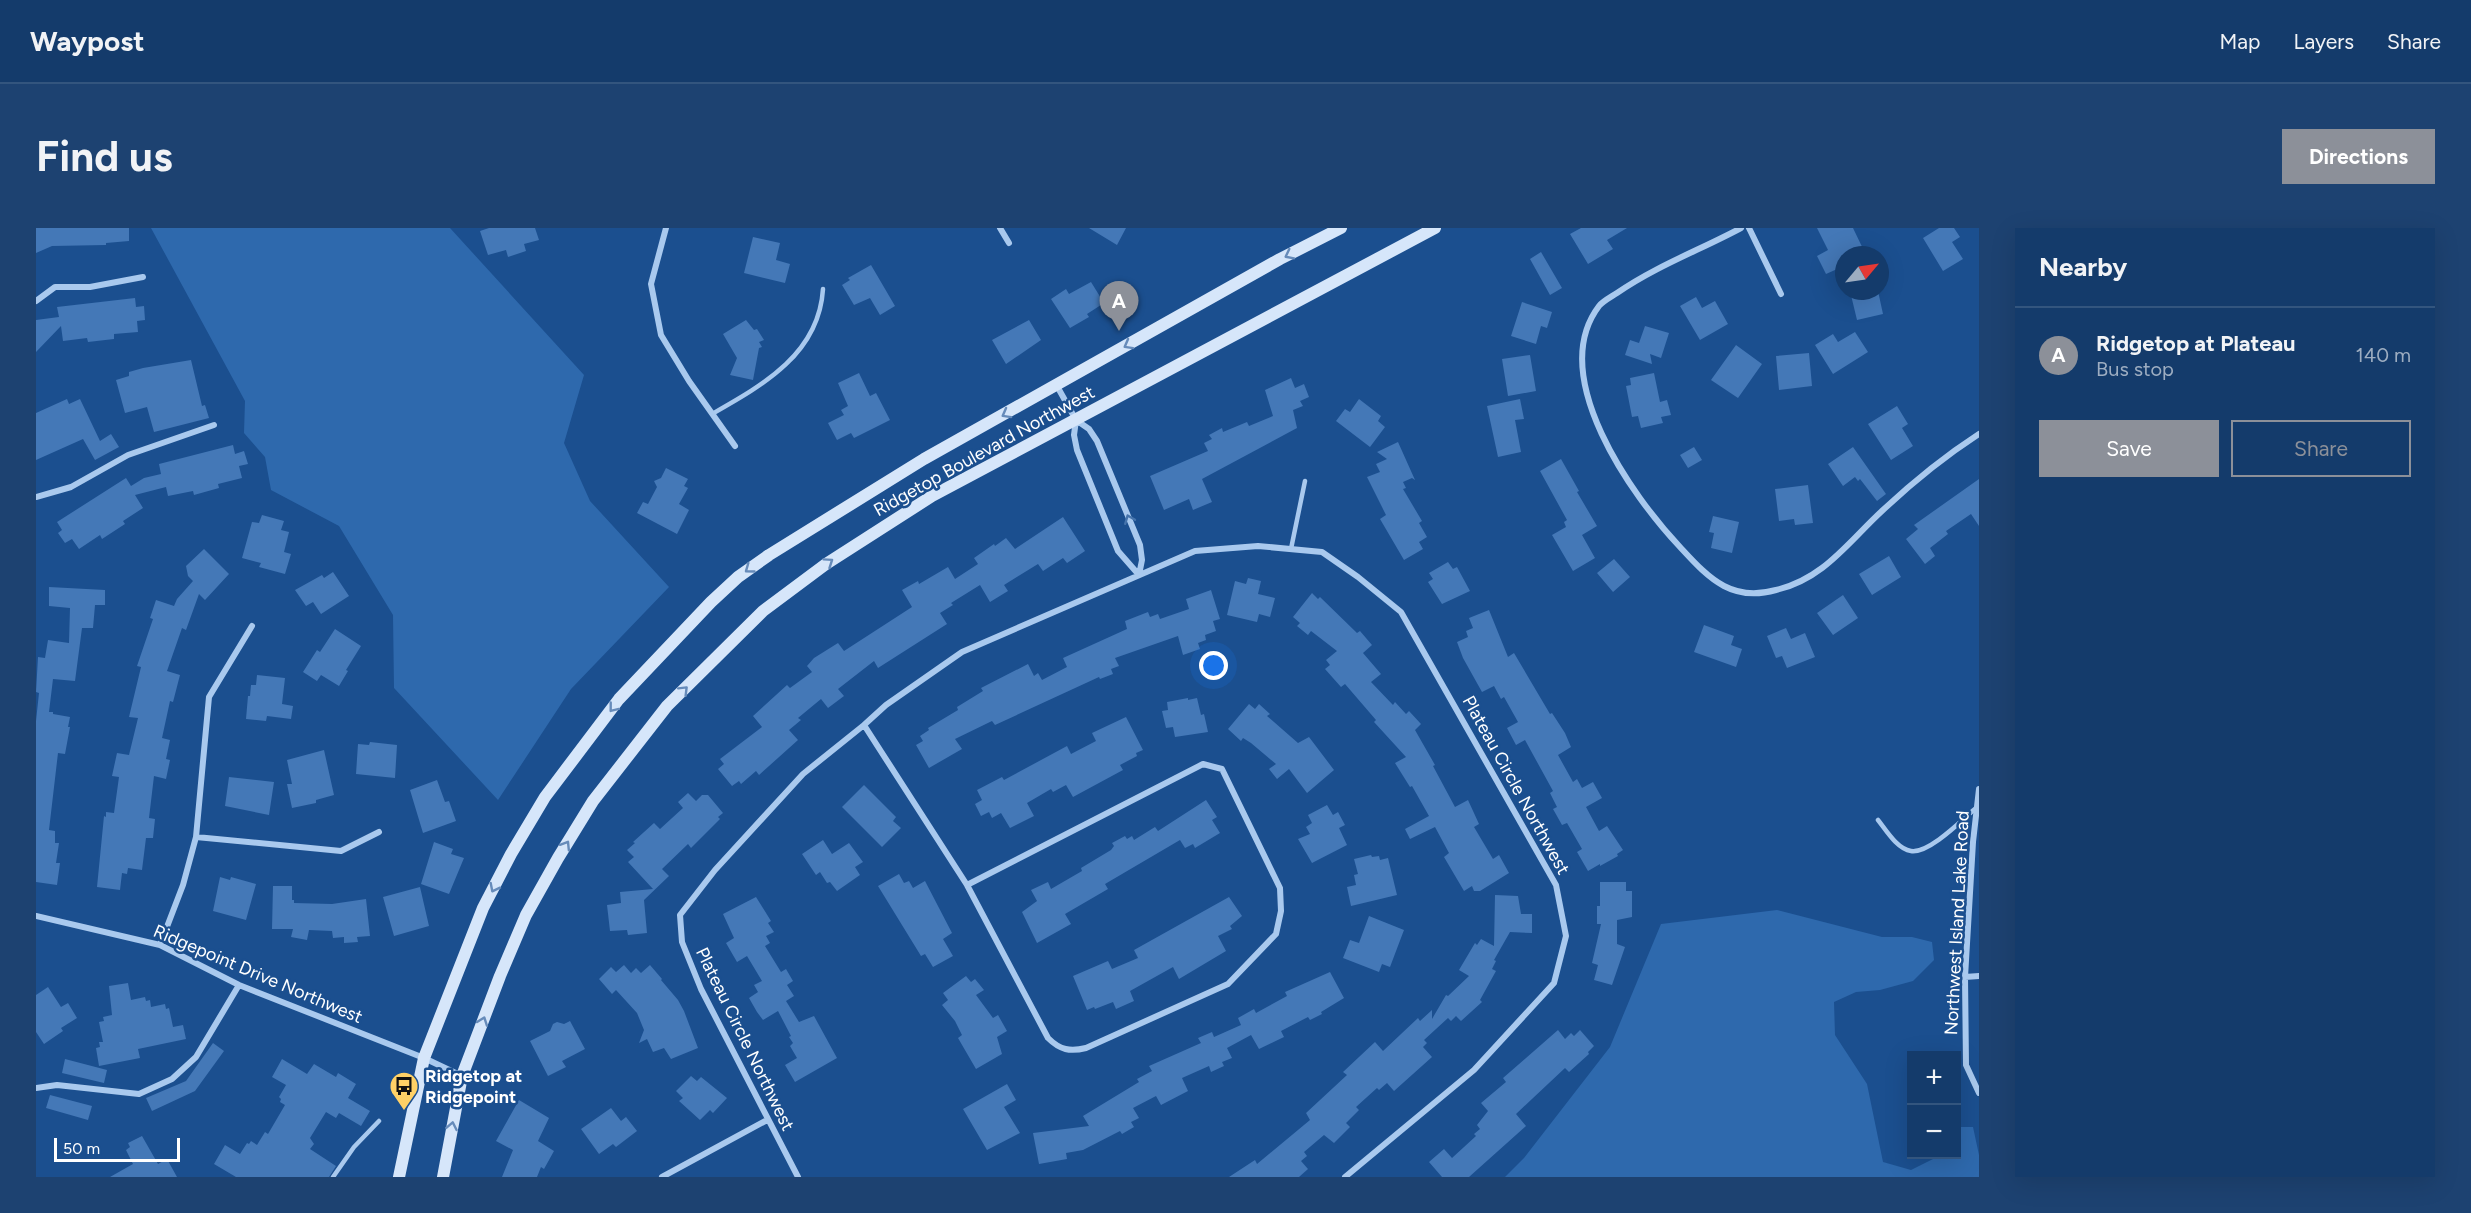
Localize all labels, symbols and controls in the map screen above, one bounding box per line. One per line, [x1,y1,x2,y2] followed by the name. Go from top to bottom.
[30,24,144,58] text: Waypost
[2220,29,2260,54] text: Map
[2293,29,2354,54] text: Layers
[2387,29,2441,54] text: Share
[2282,129,2435,184] button: Directions
[36,131,173,182] text: Find us
[1835,246,1889,300] north arrow
[1285,248,1296,259] one-way arrow
[2039,251,2127,283] text: Nearby
[1100,282,1138,331] pin: A
[2096,330,2296,357] text: Ridgetop at Plateau
[1124,338,1134,350] one-way arrow
[2051,343,2066,367] text: A
[2356,343,2411,367] text: 140 m
[2096,357,2174,381] text: Bus stop
[870,381,1098,521] street label: Ridgetop Boulevard Northwest
[1002,407,1012,419] one-way arrow
[2039,420,2219,477] button: Save
[2231,420,2411,477] button: Share
[1124,514,1136,525] one-way arrow
[823,558,834,569] one-way arrow
[745,562,756,573] one-way arrow
[1199,651,1228,680] your location
[676,687,687,698] one-way arrow
[1458,692,1574,878] street label: Plateau Circle Northwest
[609,701,620,712] one-way arrow
[1940,810,1974,1036] street label: Northwest Island Lake Road
[559,841,571,851] one-way arrow
[490,881,501,892] one-way arrow
[150,920,366,1028] street label: Ridgepoint Drive Northwest
[691,944,799,1134] street label: Plateau Circle Northwest
[476,1016,488,1027] one-way arrow
[1907,1051,1961,1159] map controls
[1907,1051,1961,1105] button: +
[425,1065,522,1108] place label: Ridgetop at Ridgepoint
[388,1070,420,1112] bus stop icon: Ridgetop at Ridgepoint
[1907,1105,1961,1159] button: −
[445,1122,458,1132] one-way arrow
[54,1135,180,1162] scale bar
[63,1139,100,1158] text: 50 m

